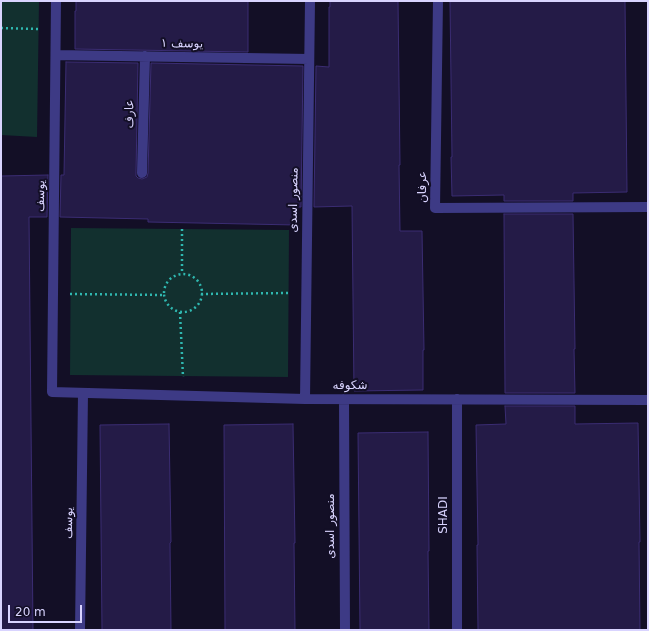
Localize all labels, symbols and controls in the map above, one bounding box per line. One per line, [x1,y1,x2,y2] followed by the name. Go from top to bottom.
[161,36,203,52] street label: یوسف ۱
[123,99,137,129] street label: عارف
[286,167,302,233] street label: منصور اسدی
[416,171,430,203] street label: عرفان
[34,180,48,212] street label: یوسف
[332,379,368,393] street label: شکوفه
[324,493,338,559] street label: منصور اسدی
[437,496,451,534] street label: SHADI
[62,507,76,539] street label: یوسف
[10,597,84,623] scale bar
[15,605,46,619] text: 20 m

